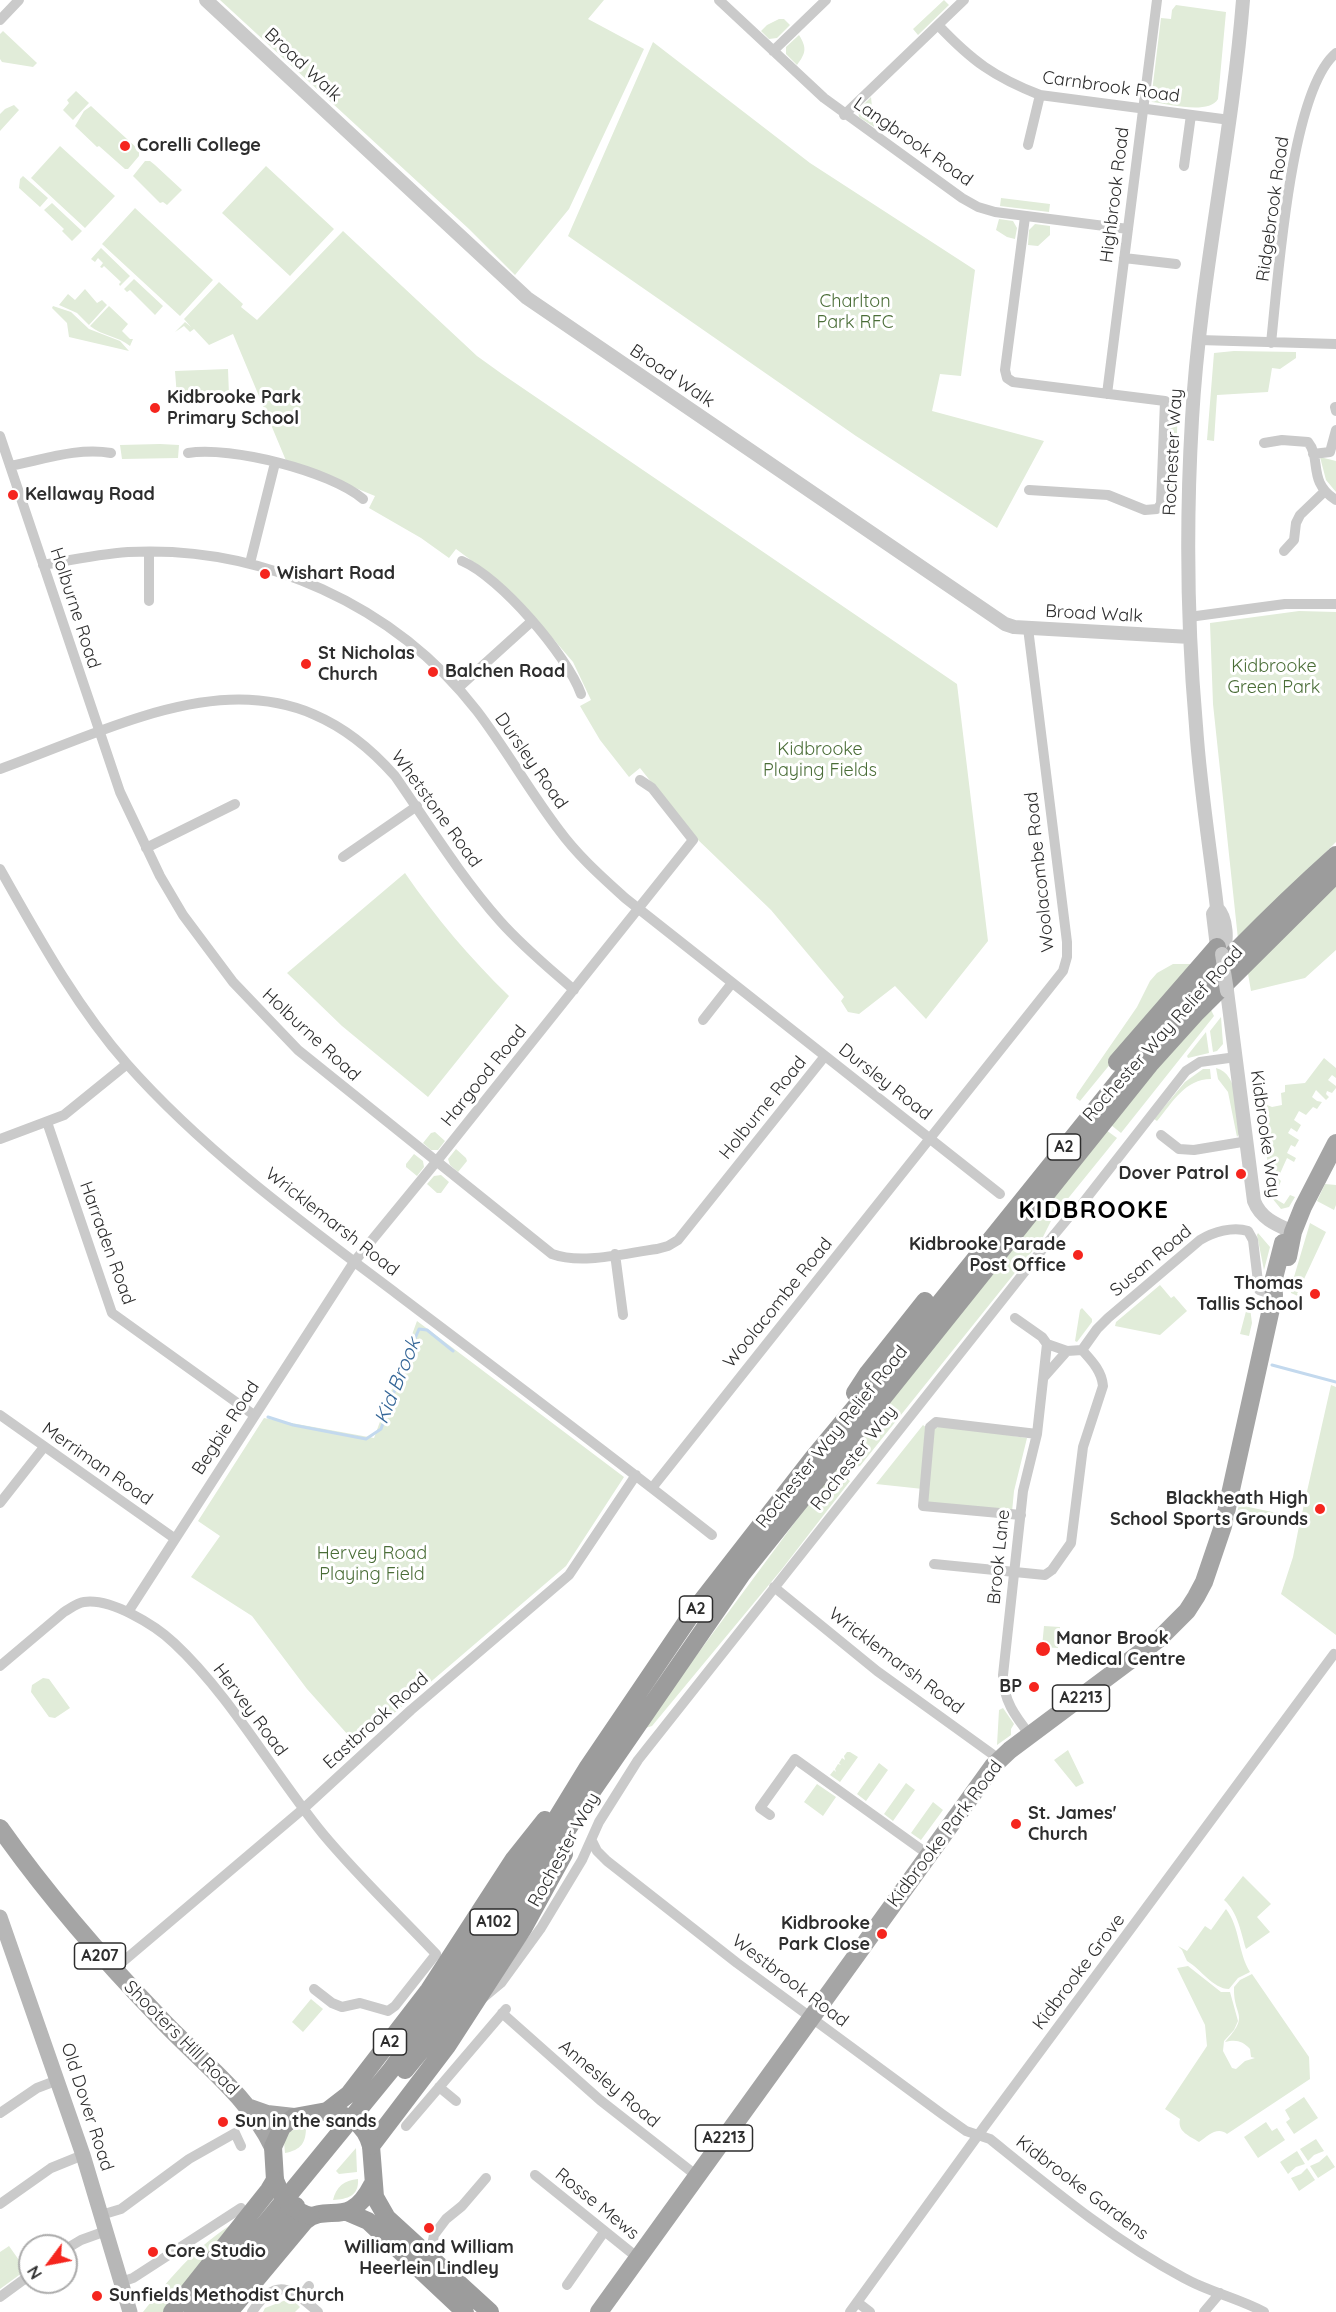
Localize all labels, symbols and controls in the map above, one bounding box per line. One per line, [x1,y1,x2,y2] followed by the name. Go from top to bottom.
[260,24,346,106] street label: Broad Walk
[1041,67,1181,107] street label: Carnbrook Road
[849,93,977,191] street label: Langbrook Road
[1096,126,1134,264] street label: Highbrook Road
[137,135,261,157] place label: Corelli College
[1252,135,1294,283] street label: Ridgebrook Road
[118,139,132,153] marker: Corelli College
[817,291,893,334] park label: Charlton Park RFC
[625,340,719,412] street label: Broad Walk
[167,387,301,430] place label: Kidbrooke Park Primary School
[1159,388,1187,516] street label: Rochester Way
[148,401,162,415] marker: Kidbrooke Park Primary School
[25,484,155,506] place label: Kellaway Road
[6,488,20,502] marker: Kellaway Road
[45,545,105,671] street label: Holburne Road
[277,563,395,585] place label: Wishart Road
[258,567,272,581] marker: Wishart Road
[1045,601,1143,627] street label: Broad Walk
[318,643,415,686] place label: St Nicholas Church
[1228,656,1320,698] park label: Kidbrooke Green Park
[299,657,313,671] marker: St Nicholas Church
[445,661,565,683] place label: Balchen Road
[426,665,440,679] marker: Balchen Road
[490,709,572,813] street label: Dursley Road
[763,739,877,782] park label: Kidbrooke Playing Fields
[386,746,486,872] street label: Whetstone Road
[1021,791,1059,953] street label: Woolacombe Road
[1078,942,1248,1126] street label: Rochester Way Relief Road
[257,984,365,1086] street label: Holburne Road
[437,1021,531,1131] street label: Hargood Road
[834,1039,936,1125] street label: Dursley Road
[715,1052,811,1164] street label: Holburne Road
[1245,1069,1285,1199] street label: Kidbrooke Way
[1048,1134,1080,1160] road number: A2
[261,1163,403,1281] street label: Wricklemarsh Road
[1118,1163,1229,1185] place label: Dover Patrol
[1234,1167,1248,1181] marker: Dover Patrol
[75,1178,139,1308] street label: Harraden Road
[1019,1197,1169,1225] district label: KIDBROOKE
[1106,1221,1196,1301] street label: Susan Road
[719,1234,837,1372] street label: Woolacombe Road
[909,1234,1066,1276] place label: Kidbrooke Parade Post Office
[1071,1248,1085,1262] marker: Kidbrooke Parade Post Office
[1197,1273,1303,1316] place label: Thomas Tallis School
[1308,1287,1322,1301] marker: Thomas Tallis School
[370,1335,426,1427] water label: Kid Brook
[752,1341,912,1533] street label: Rochester Way Relief Road
[188,1377,264,1479] street label: Begbie Road
[806,1401,902,1515] street label: Rochester Way
[38,1418,156,1510] street label: Merriman Road
[1110,1488,1308,1530] place label: Blackheath High School Sports Grounds
[1313,1502,1327,1516] marker: Blackheath High School Sports Grounds
[983,1508,1015,1606] street label: Brook Lane
[317,1543,427,1586] park label: Hervey Road Playing Field
[680,1596,712,1622] road number: A2
[824,1603,968,1719] street label: Wricklemarsh Road
[1056,1628,1186,1670] place label: Manor Brook Medical Centre
[1034,1640,1052,1658] marker: Manor Brook Medical Centre
[208,1659,292,1761] street label: Hervey Road
[319,1668,433,1774] street label: Eastbrook Road
[999,1676,1022,1698] place label: BP
[1027,1680,1041,1694] marker: BP
[1052,1685,1110,1711] road number: A2213
[883,1756,1007,1912] street label: Kidbrooke Park Road
[524,1789,604,1911] street label: Rochester Way
[1028,1803,1117,1846] place label: St. James' Church
[1009,1817,1023,1831] marker: St. James' Church
[470,1909,518,1935] road number: A102
[1028,1910,1130,2034] street label: Kidbrooke Grove
[778,1913,870,1956] place label: Kidbrooke Park Close
[875,1927,889,1941] marker: Kidbrooke Park Close
[728,1930,852,2032] street label: Westbrook Road
[74,1943,126,1969] road number: A207
[119,1976,243,2100] street label: Shooters Hill Road
[374,2029,406,2055] road number: A2
[554,2036,664,2132] street label: Annesley Road
[56,2040,118,2174] street label: Old Dover Road
[235,2111,376,2133] place label: Sun in the sands
[216,2115,230,2129] marker: Sun in the sands
[696,2125,752,2151] road number: A2213
[1011,2131,1153,2245] street label: Kidbrooke Gardens
[551,2164,643,2244] street label: Rosse Mews
[422,2221,436,2235] marker: William and William Heerlein Lindley
[18,2234,78,2294] north arrow
[344,2237,514,2280] place label: William and William Heerlein Lindley
[165,2241,266,2263] place label: Core Studio
[146,2245,160,2259] marker: Core Studio
[23,2262,46,2283] text: N
[109,2285,344,2307] place label: Sunfields Methodist Church
[90,2289,104,2303] marker: Sunfields Methodist Church

